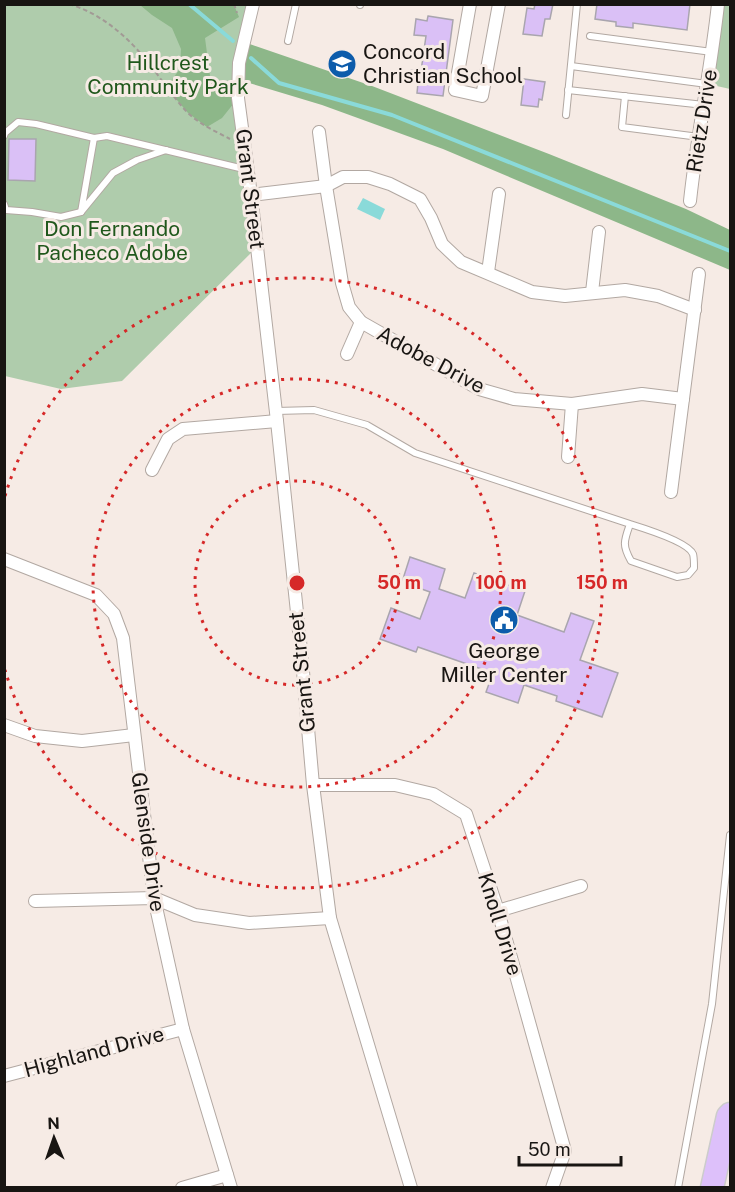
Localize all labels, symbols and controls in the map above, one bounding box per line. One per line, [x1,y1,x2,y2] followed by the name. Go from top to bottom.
[363,39,523,88] place label: Concord Christian School
[326,48,358,80] school or university icon: Concord Christian School
[87,50,249,99] park label: Hillcrest Community Park
[681,67,722,174] street label: Rietz Drive
[231,127,270,251] street label: Grant Street
[36,216,188,265] park label: Don Fernando Pacheco Adobe
[373,321,489,398] street label: Adobe Drive
[377,572,421,593] text: 50 m
[475,572,527,593] text: 100 m
[576,572,628,593] text: 150 m
[287,573,307,593] centre of rings
[488,604,520,636] public building icon: George Miller Center
[283,611,320,734] street label: Grant Street
[440,638,568,687] place label: George Miller Center
[126,771,171,913] street label: Glenside Drive
[473,869,528,978] street label: Knoll Drive
[21,1021,167,1082] street label: Highland Drive
[24,1108,84,1168] north arrow
[47,1114,60,1133] text: N
[519,1129,621,1167] scale bar
[528,1139,571,1160] text: 50 m

